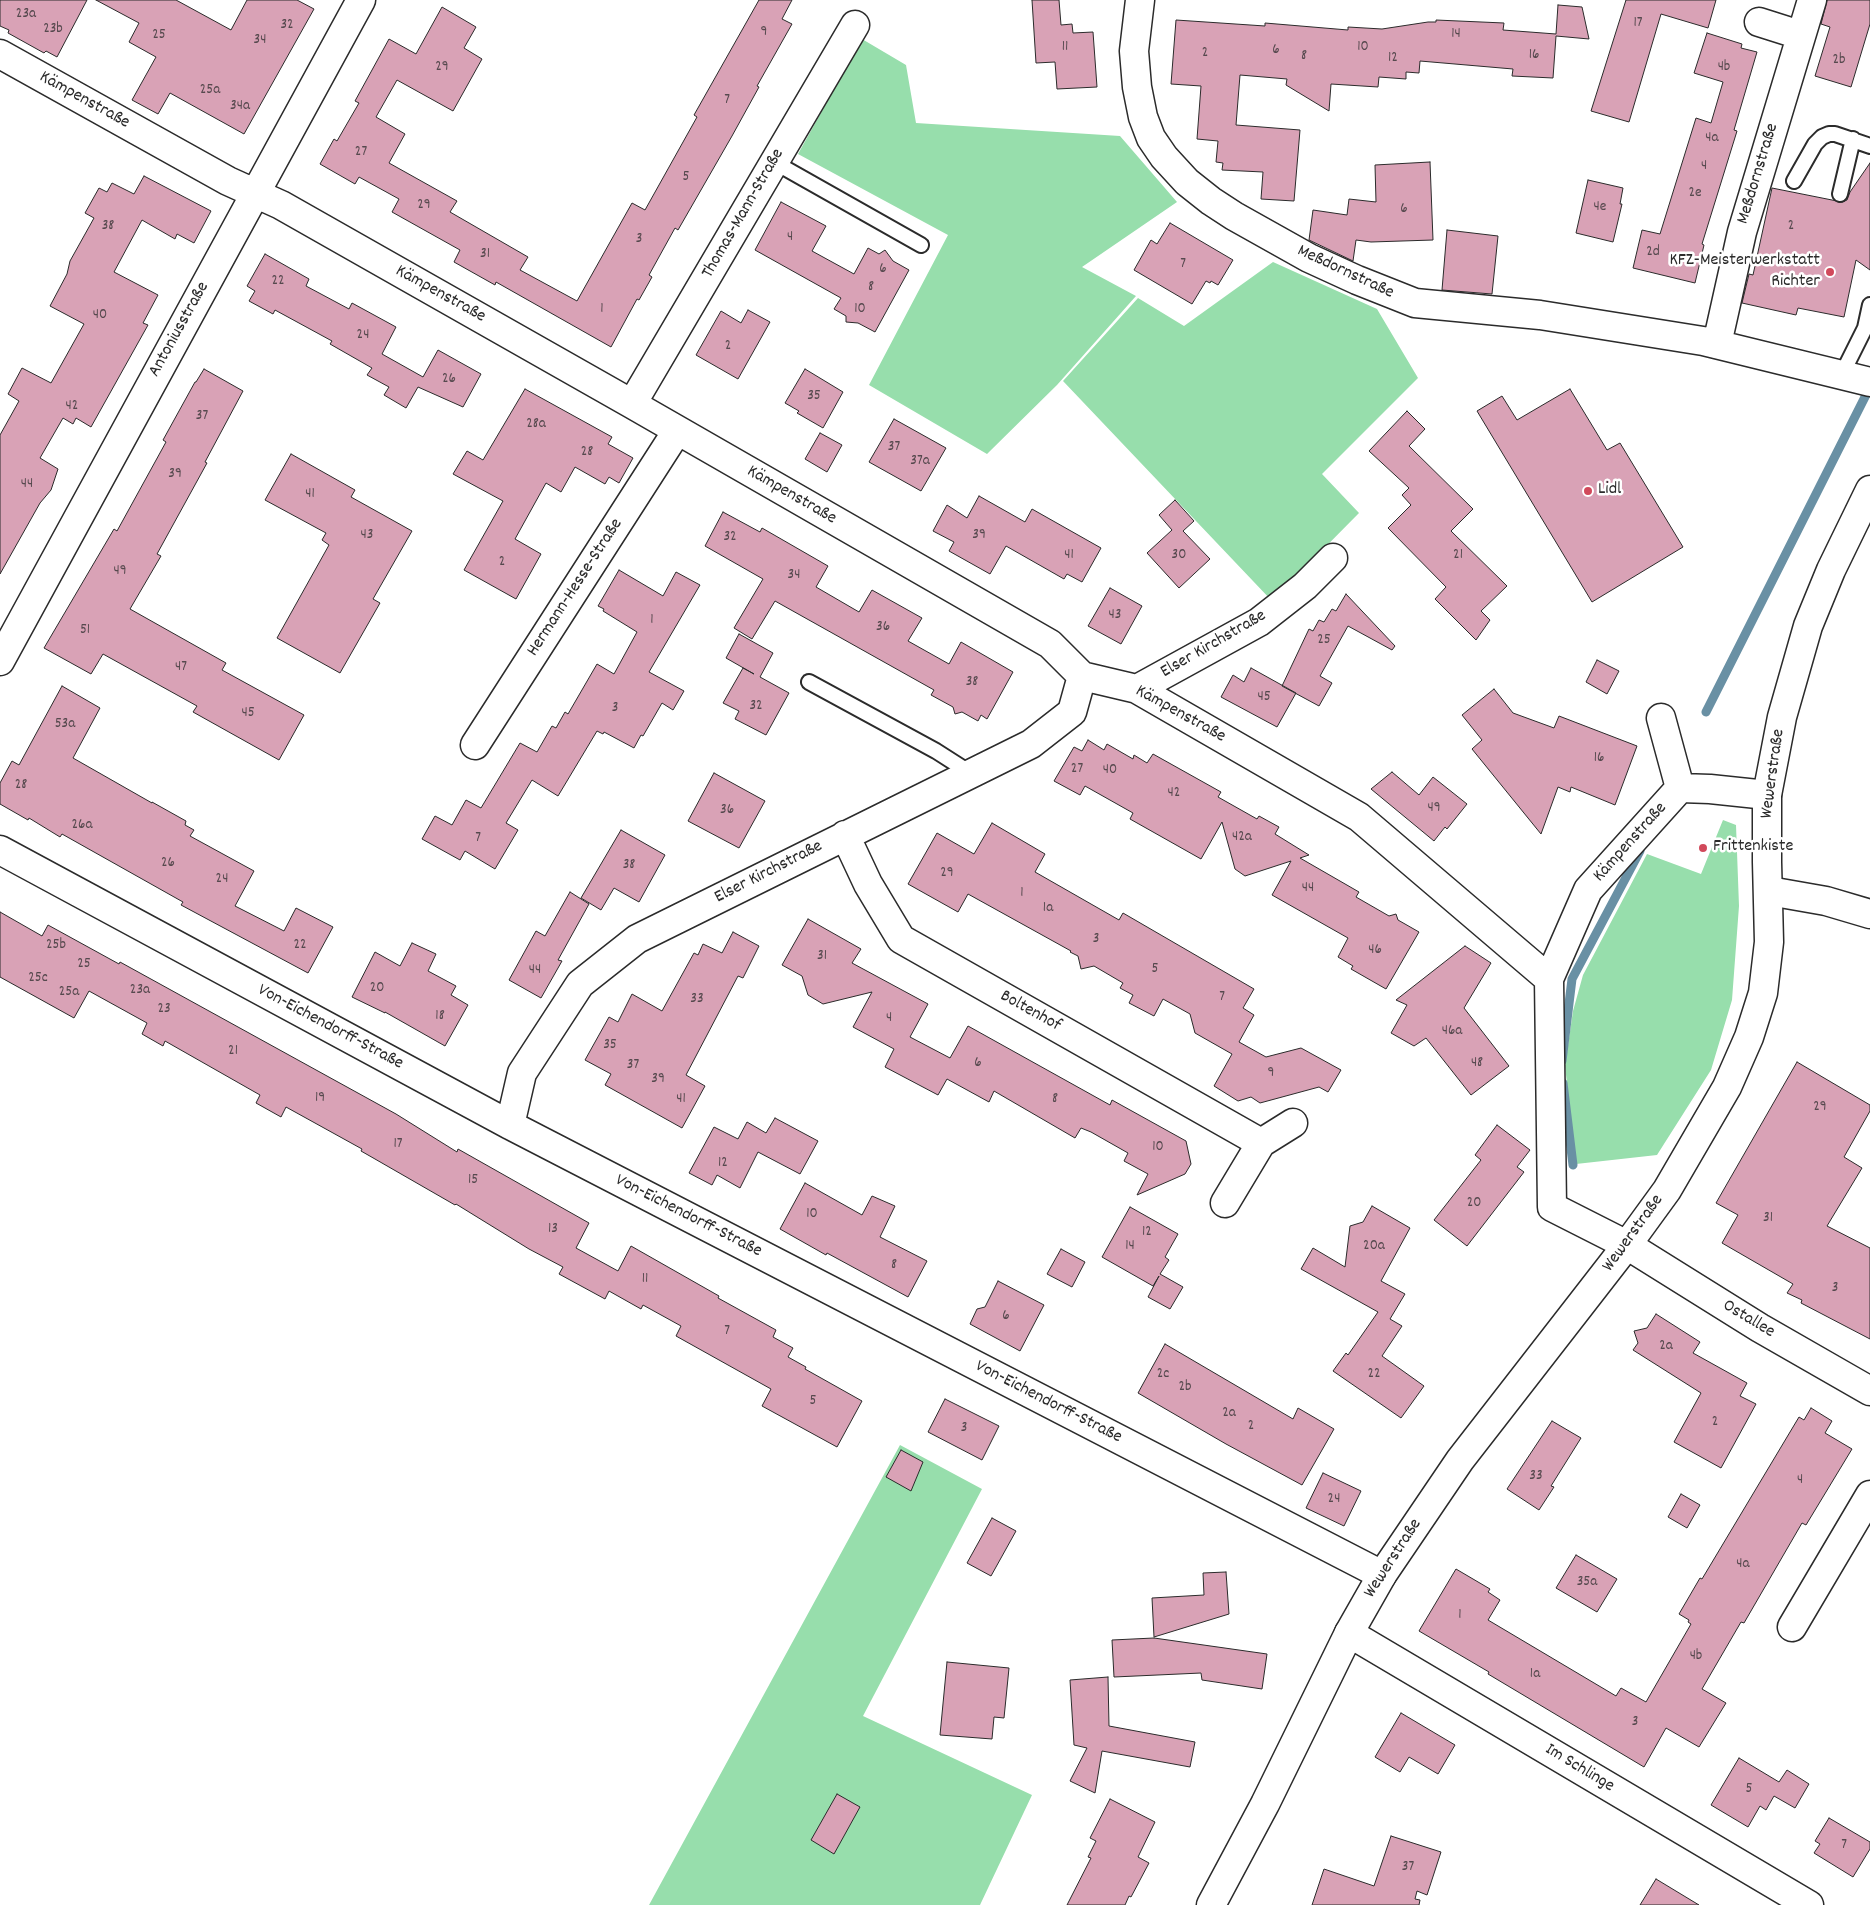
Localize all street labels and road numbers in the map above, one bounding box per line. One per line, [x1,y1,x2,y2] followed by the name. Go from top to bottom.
[35,67,133,135] street label: Kämpenstraße
[1733,121,1785,227] street label: Meßdornstraße
[698,145,790,283] street label: Thomas-Mann-Straße
[1293,241,1397,305] street label: Meßdornstraße
[391,261,489,329] street label: Kämpenstraße
[145,279,215,381] street label: Antoniusstraße
[742,462,840,530] street label: Kämpenstraße
[523,515,629,661] street label: Hermann-Hesse-Straße
[1157,606,1271,684] street label: Elser Kirchstraße
[1131,681,1229,749] street label: Kämpenstraße
[1757,728,1791,820] street label: Wewerstraße
[1590,799,1672,887] street label: Kämpenstraße
[711,837,827,909] street label: Elser Kirchstraße
[253,980,407,1076] street label: Von-Eichendorff-Straße
[996,986,1064,1038] street label: Boltenhof
[611,1171,765,1263] street label: Von-Eichendorff-Straße
[1599,1191,1669,1277] street label: Wewerstraße
[1718,1296,1778,1344] street label: Ostallee
[971,1357,1125,1449] street label: Von-Eichendorff-Straße
[1360,1515,1428,1603] street label: Wewerstraße
[1540,1740,1618,1798] street label: Im Schlinge

